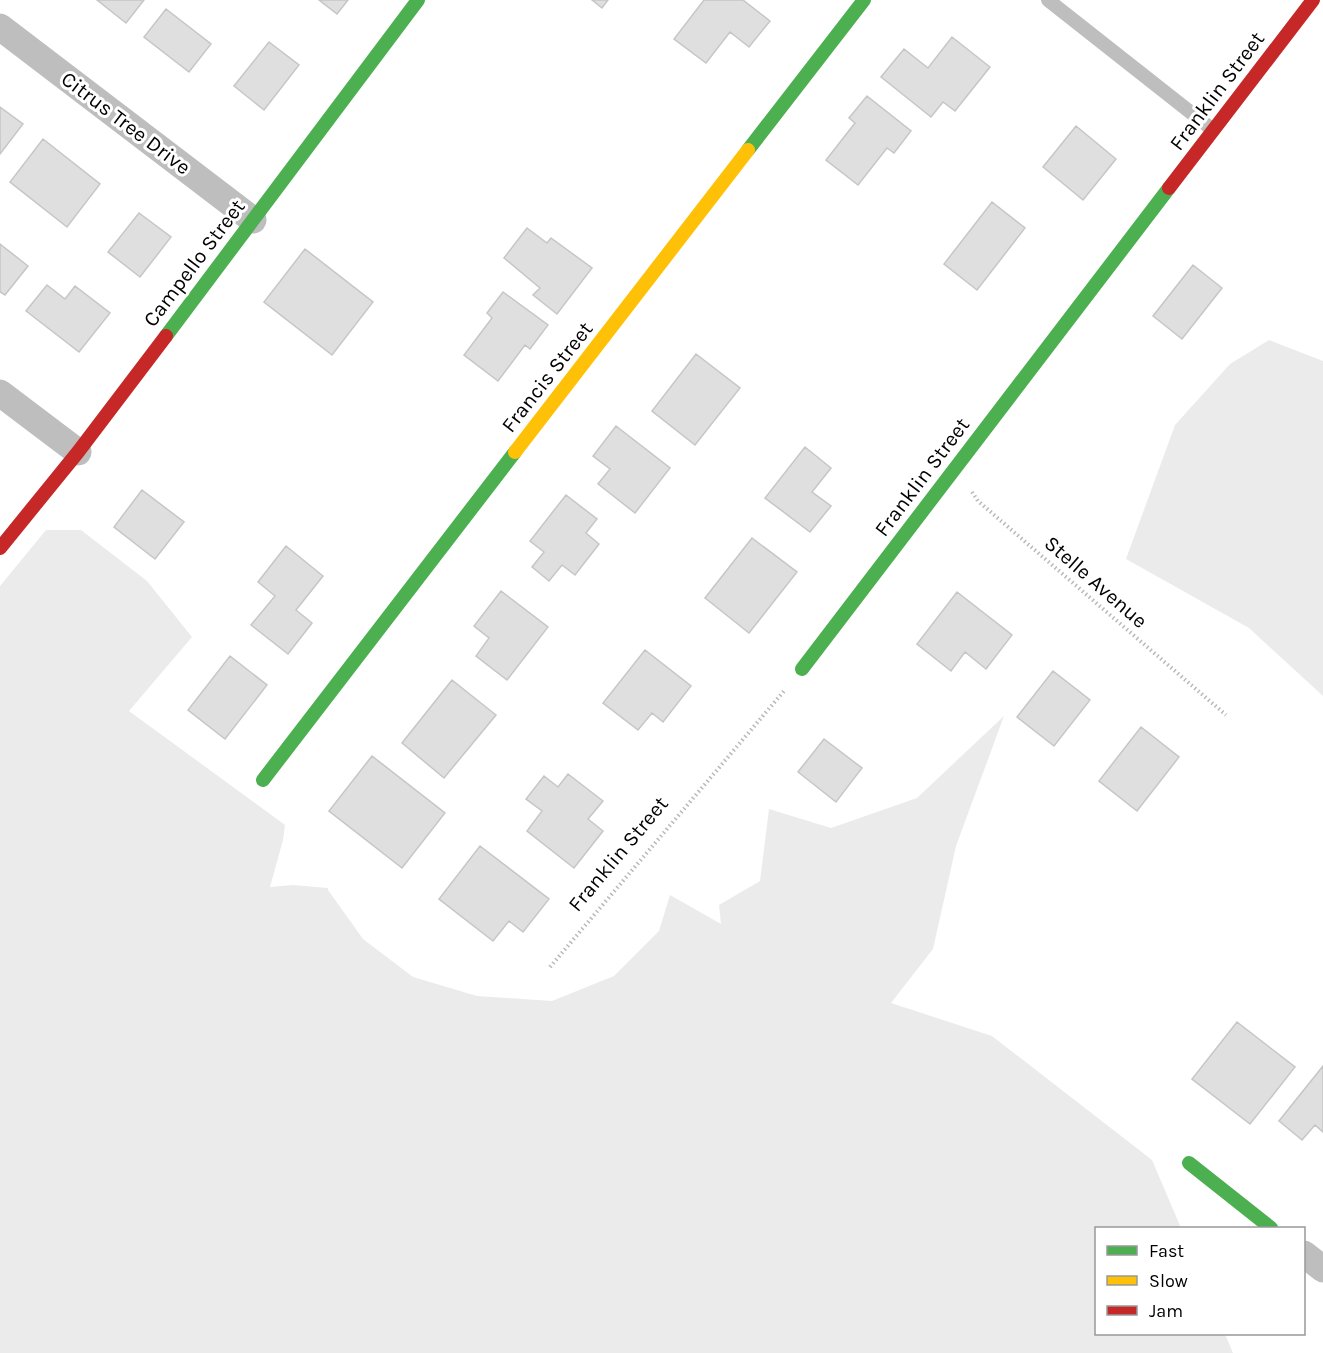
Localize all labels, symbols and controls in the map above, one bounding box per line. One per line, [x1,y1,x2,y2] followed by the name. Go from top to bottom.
[1165,27,1269,155] street label: Franklin Street
[57,67,195,179] street label: Citrus Tree Drive
[138,195,250,331] street label: Campello Street
[496,317,598,437] street label: Francis Street
[870,413,974,541] street label: Franklin Street
[1040,531,1152,633] street label: Stelle Avenue
[563,792,673,916] street label: Franklin Street
[1095,1227,1305,1335] legend
[1149,1240,1184,1262] text: Fast
[1149,1270,1188,1292] text: Slow
[1149,1300,1183,1322] text: Jam

